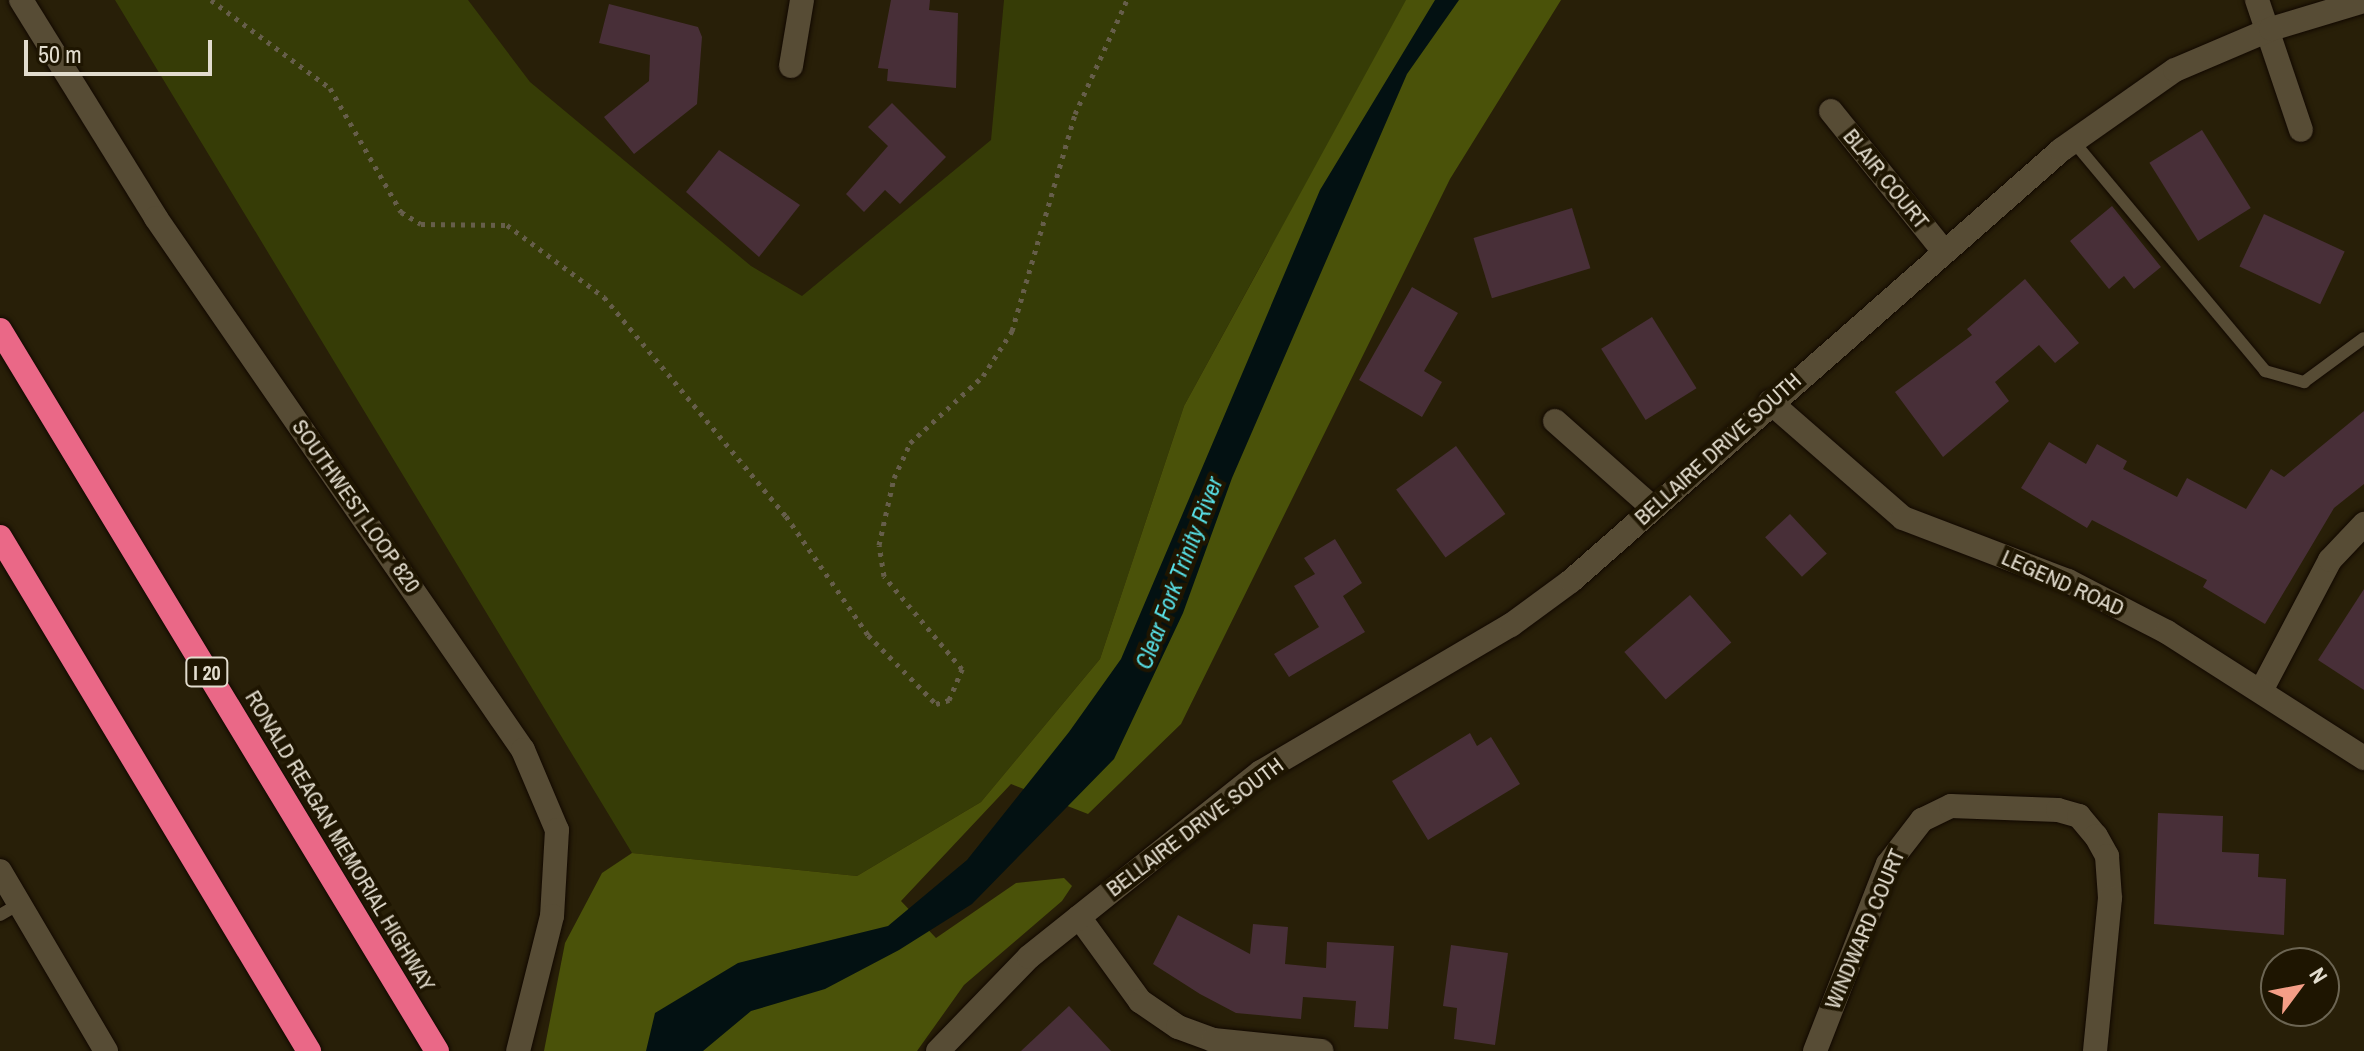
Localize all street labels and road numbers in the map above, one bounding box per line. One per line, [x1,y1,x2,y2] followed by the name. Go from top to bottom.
[1838,124,1934,234] street label: BLAIR COURT
[1629,367,1807,531] street label: BELLAIRE DRIVE SOUTH
[286,414,426,598] street label: SOUTHWEST LOOP 820
[1998,544,2128,622] street label: LEGEND ROAD
[185,656,229,688] road number: I 20
[239,686,441,996] street label: RONALD REAGAN MEMORIAL HIGHWAY
[1101,752,1289,902] street label: BELLAIRE DRIVE SOUTH
[1819,845,1911,1013] street label: WINDWARD COURT

